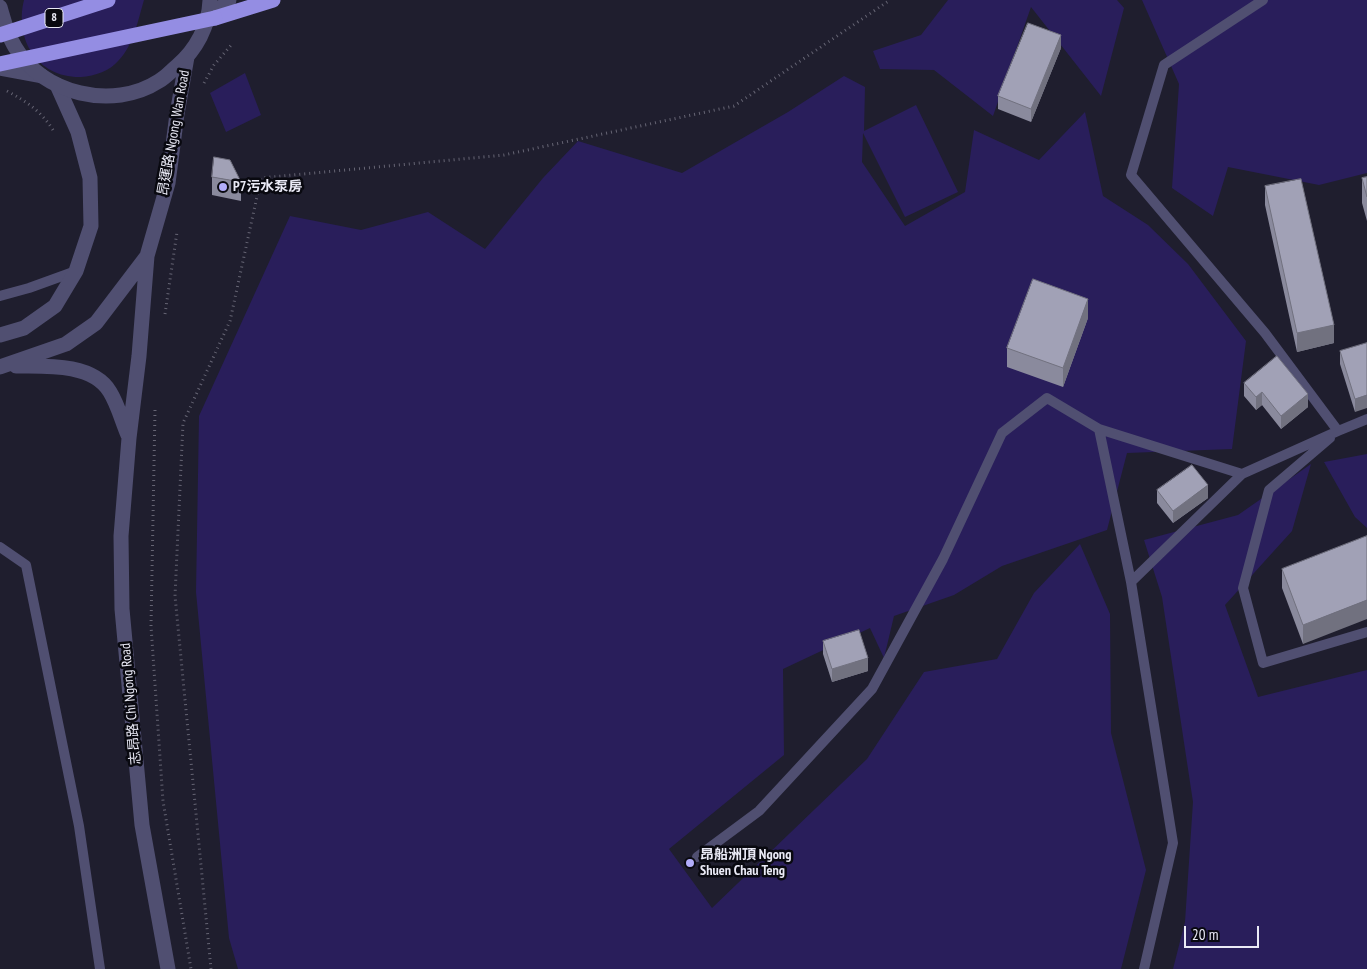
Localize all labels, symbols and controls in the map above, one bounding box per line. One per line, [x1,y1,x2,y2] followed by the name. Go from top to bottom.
[45,8,63,28] road number: 8
[155,69,193,197] street label: 昂運路 Ngong Wan Road
[233,179,302,195] place label: P7污水泵房
[217,181,229,193] marker: P7污水泵房
[117,642,145,766] street label: 志昂路 Chi Ngong Road
[700,847,791,880] place label: 昂船洲頂 Ngong Shuen Chau Teng
[684,857,696,869] marker: 昂船洲頂 Ngong Shuen Chau Teng
[1187,916,1262,948] scale bar
[1192,925,1218,944] text: 20 m

